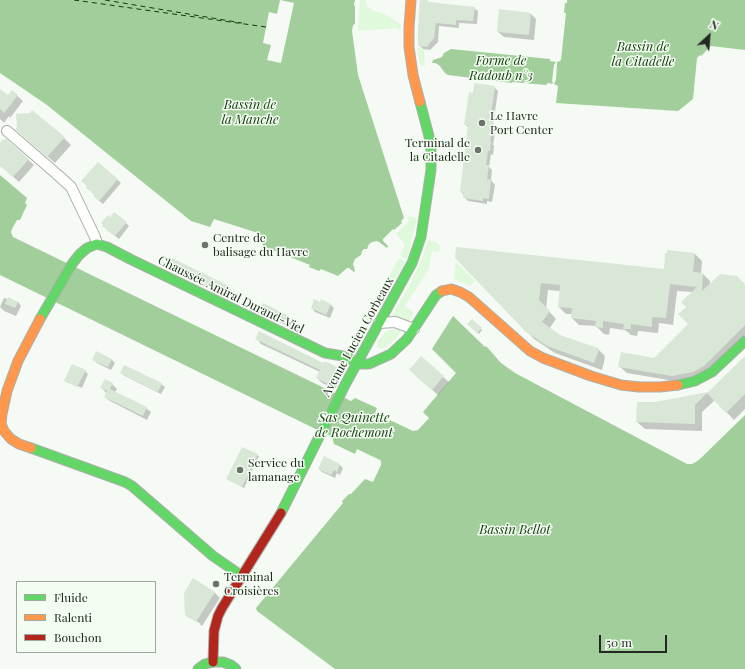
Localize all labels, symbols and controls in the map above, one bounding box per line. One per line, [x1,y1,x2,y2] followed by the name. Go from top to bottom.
[689,16,729,56] north arrow
[708,16,721,33] text: N
[612,39,674,70] water label: Bassin de la Citadelle
[469,53,533,84] water label: Forme de Radoub n°3
[221,97,279,128] water label: Bassin de la Manche
[490,109,553,137] place label: Le Havre Port Center
[477,118,487,128] marker: Le Havre Port Center
[405,136,470,164] place label: Terminal de la Citadelle
[473,145,483,155] marker: Terminal de la Citadelle
[213,231,308,259] place label: Centre de balisage du Havre
[200,240,210,250] marker: Centre de balisage du Havre
[156,253,306,337] street label: Chaussée Amiral Durand-Viel
[319,275,397,399] street label: Avenue Lucien Corbeaux
[315,410,393,441] water label: Sas Quinette de Rochemont
[248,456,304,484] place label: Service du lamanage
[235,465,245,475] marker: Service du lamanage
[479,522,551,538] water label: Bassin Bellot
[224,570,279,598] place label: Terminal Croisières
[211,579,221,589] marker: Terminal Croisières
[16,581,156,653] legend
[54,589,88,605] text: Fluide
[54,609,92,625] text: Ralenti
[601,627,669,653] scale bar
[54,629,102,645] text: Bouchon
[606,634,632,650] text: 50 m

